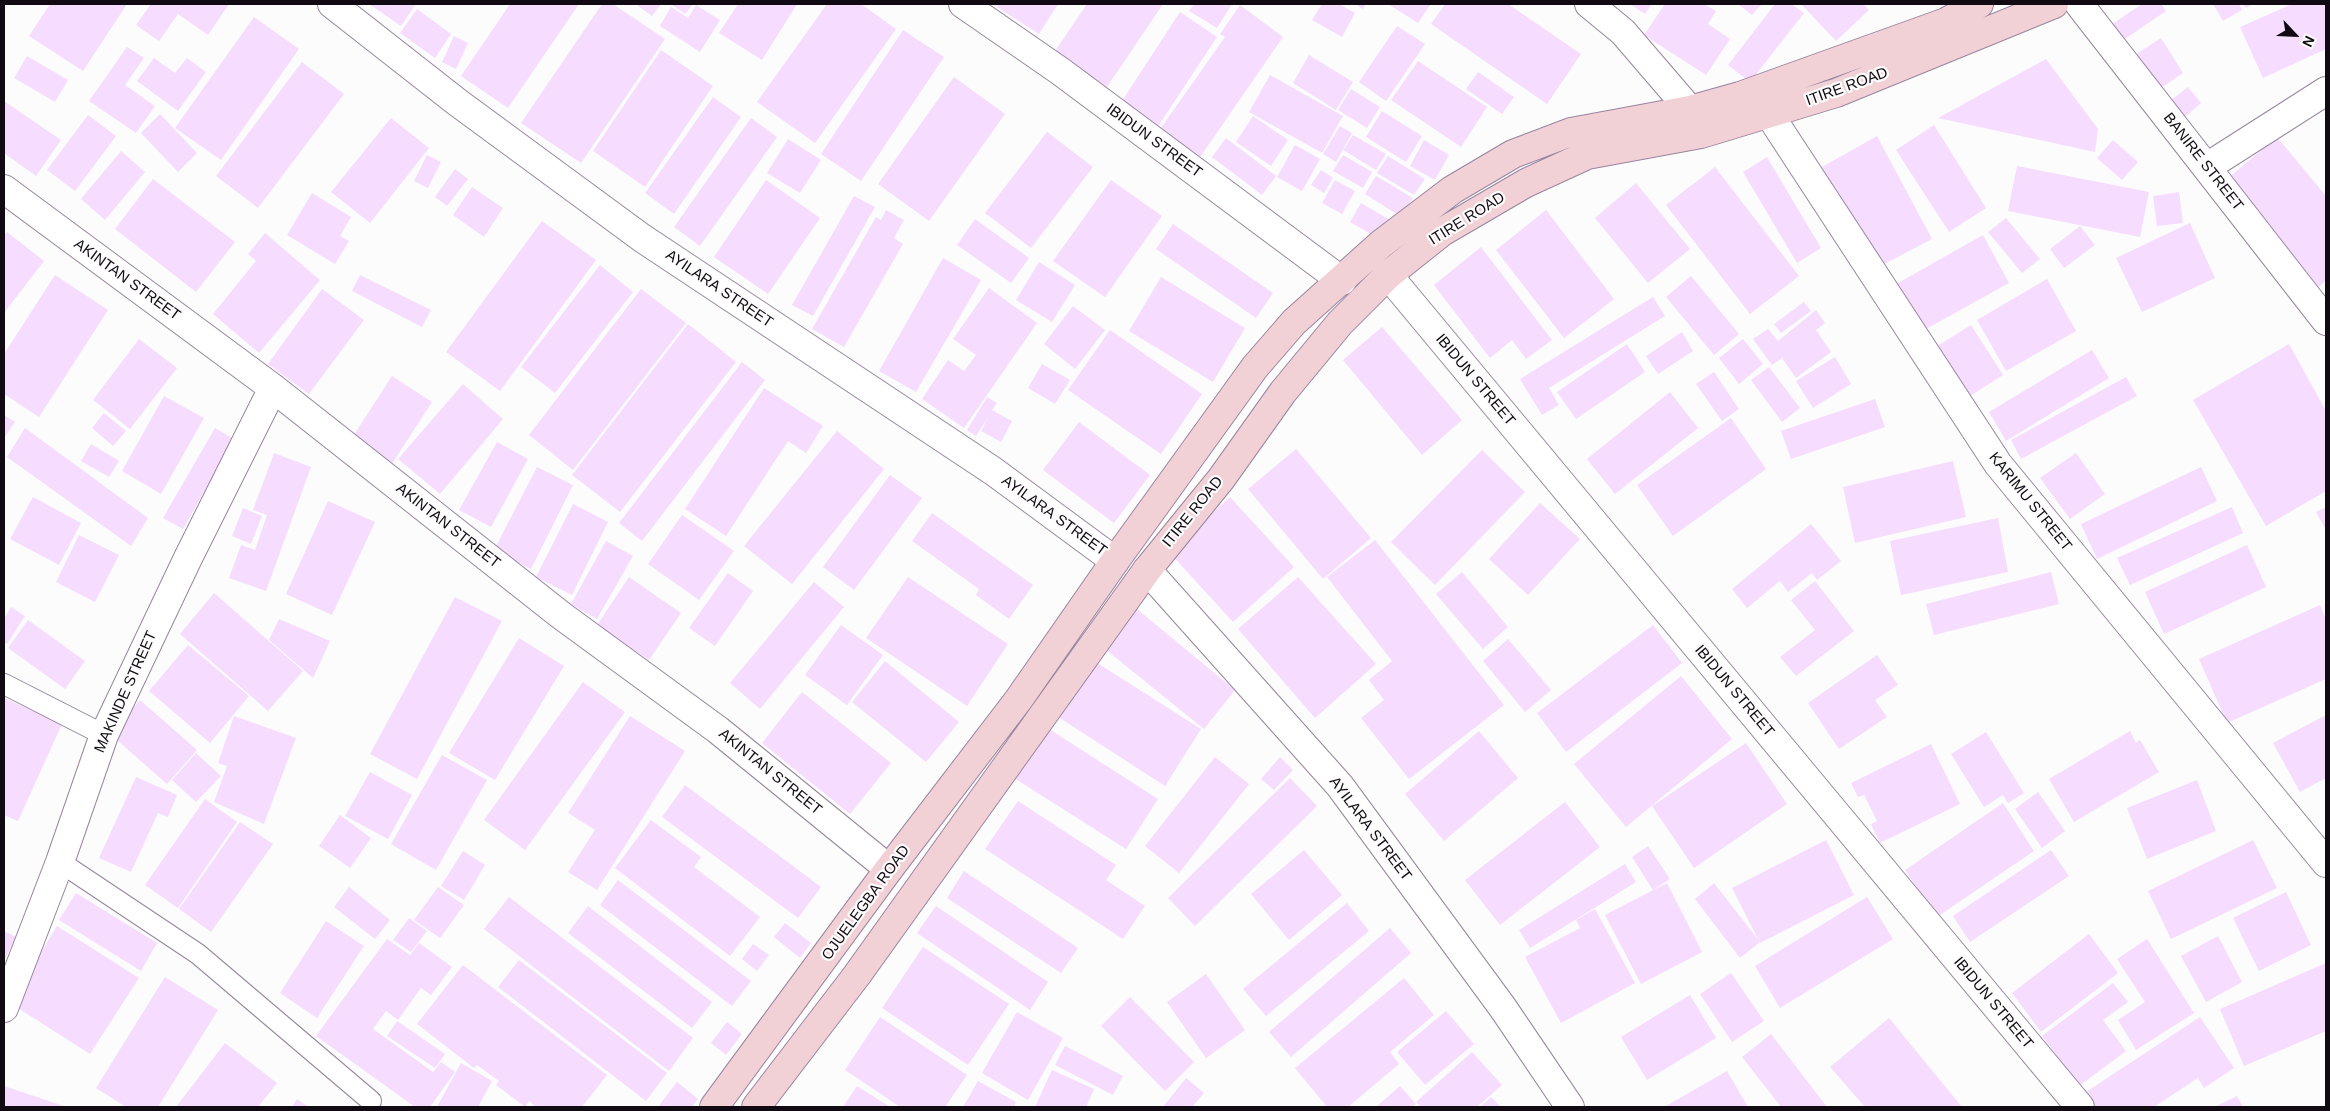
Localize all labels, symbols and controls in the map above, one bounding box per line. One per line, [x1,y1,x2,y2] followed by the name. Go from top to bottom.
[2270,10,2320,60] north arrow
[2299,33,2318,49] text: N
[1804,64,1890,110] street label: ITIRE ROAD
[1103,100,1205,182] street label: IBIDUN STREET
[2159,109,2247,215] street label: BANIRE STREET
[1426,189,1508,249] street label: ITIRE ROAD
[70,235,184,325] street label: AKINTAN STREET
[662,246,776,332] street label: AYILARA STREET
[1431,330,1519,430] street label: IBIDUN STREET
[1985,449,2075,555] street label: KARIMU STREET
[998,472,1110,560] street label: AYILARA STREET
[1159,473,1227,551] street label: ITIRE ROAD
[392,480,504,572] street label: AKINTAN STREET
[91,628,161,756] street label: MAKINDE STREET
[1690,641,1778,741] street label: IBIDUN STREET
[715,725,825,819] street label: AKINTAN STREET
[1325,773,1415,885] street label: AYILARA STREET
[818,842,914,964] street label: OJUELEGBA ROAD
[1949,953,2037,1053] street label: IBIDUN STREET

